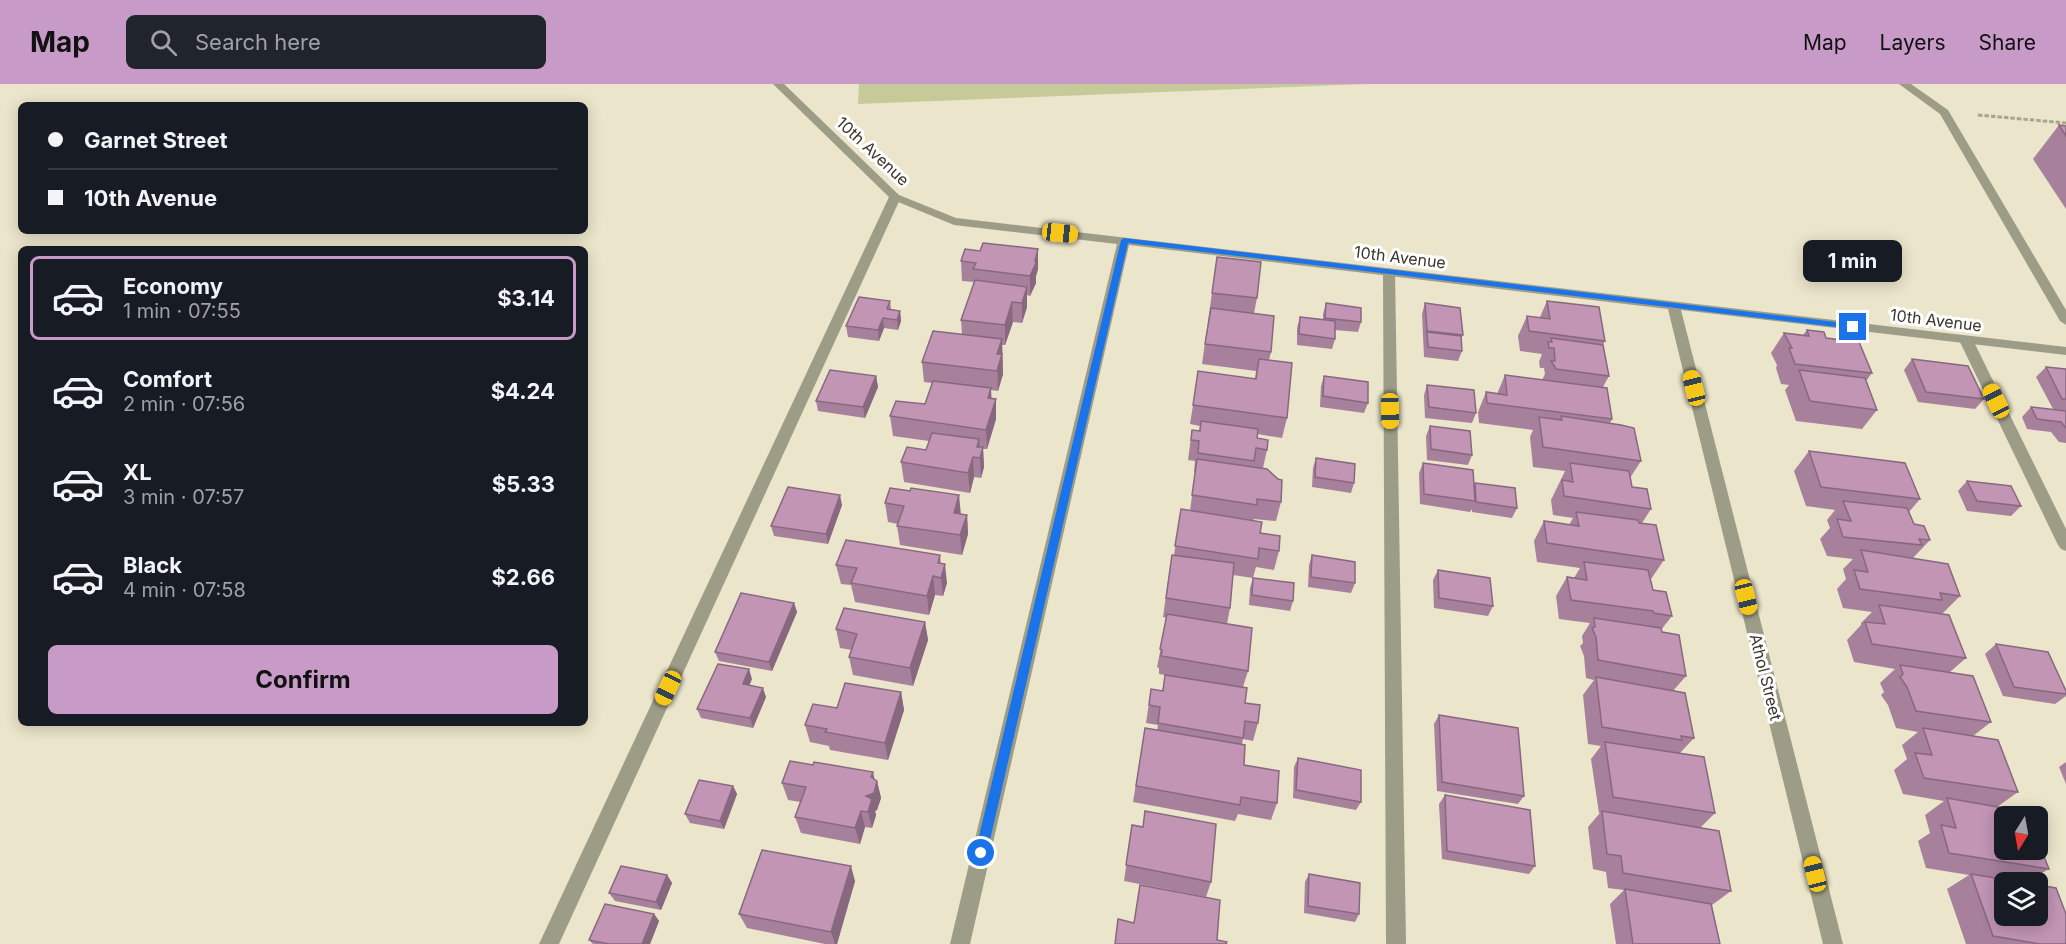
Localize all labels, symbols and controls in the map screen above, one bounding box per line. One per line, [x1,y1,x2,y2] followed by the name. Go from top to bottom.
[126,15,546,69] search box
[30,25,90,59] text: Map
[147,26,180,59] icon: search
[195,29,321,55] text: Search here
[1803,30,1847,55] text: Map
[1880,30,1946,55] text: Layers
[1979,30,2036,55] text: Share
[832,112,914,190] street label: 10th Avenue
[84,127,228,153] text: Garnet Street
[84,185,217,211] text: 10th Avenue
[1041,222,1079,244] car
[1804,240,1902,282] callout: 1 min
[1353,241,1447,273] street label: 10th Avenue
[1828,249,1877,273] text: 1 min
[51,271,105,325] icon: car
[123,273,223,299] text: Economy
[497,285,555,311] text: $3.14
[123,299,241,323] text: 1 min · 07:55
[1889,304,1983,336] street label: 10th Avenue
[1839,313,1866,340] route end
[51,364,105,418] icon: car
[123,366,212,392] text: Comfort
[1681,368,1707,408] car
[491,378,555,404] text: $4.24
[1980,381,2012,421] car
[123,392,245,416] text: 2 min · 07:56
[1381,393,1399,429] car
[51,457,105,511] icon: car
[123,459,152,485] text: XL
[492,471,555,497] text: $5.33
[123,485,244,509] text: 3 min · 07:57
[51,550,105,604] icon: car
[123,552,182,578] text: Black
[491,564,555,590] text: $2.66
[1733,577,1759,617] car
[123,578,246,602] text: 4 min · 07:58
[1746,632,1786,722] street label: Athol Street
[48,645,558,714] button: Confirm
[652,668,684,708] car
[1994,806,2048,860] north arrow
[1994,806,2048,926] map controls
[967,839,994,866] route start
[1802,854,1828,894] car
[1994,872,2048,926] button: layers

